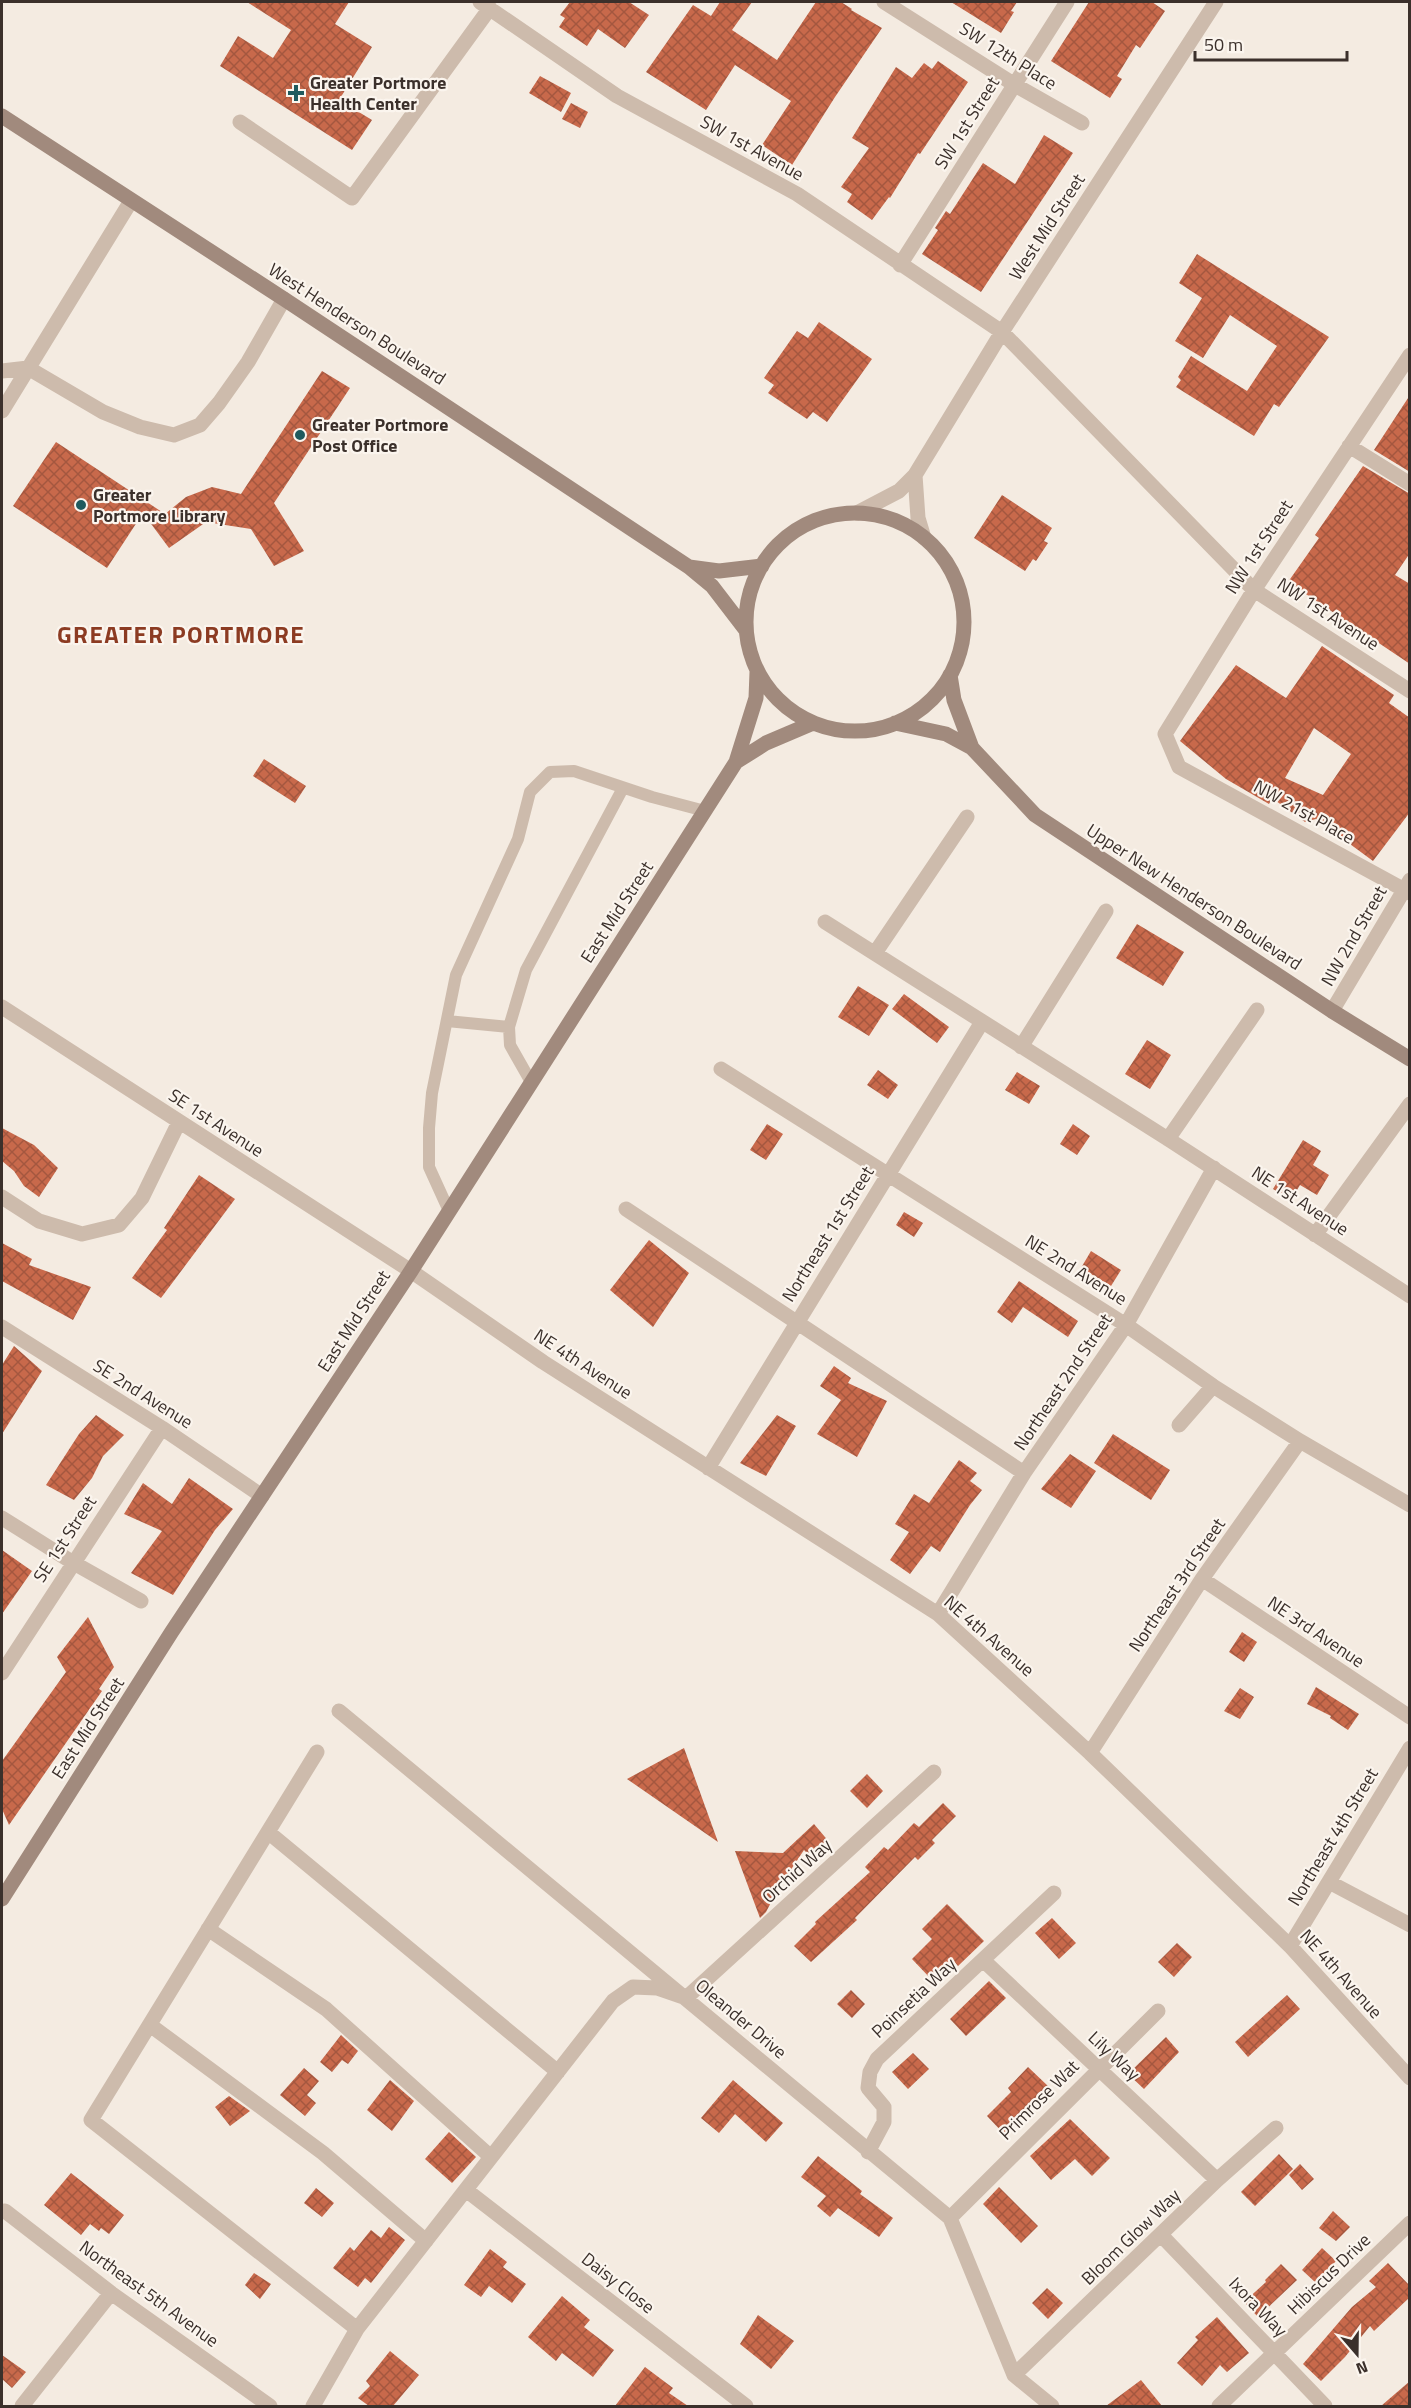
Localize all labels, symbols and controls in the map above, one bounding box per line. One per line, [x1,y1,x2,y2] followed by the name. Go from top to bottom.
[954,15,1062,96] street label: SW 12th Place
[1195,24,1346,62] scale bar
[1204,31,1243,58] text: 50 m
[310,69,446,117] place label: Greater Portmore Health Center
[927,71,1006,174] street label: SW 1st Street
[287,84,305,102] marker: Greater Portmore Health Center
[696,108,809,187] street label: SW 1st Avenue
[1002,168,1092,285] street label: West Mid Street
[263,256,451,391] street label: West Henderson Boulevard
[312,411,448,459] place label: Greater Portmore Post Office
[293,428,307,442] marker: Greater Portmore Post Office
[93,481,225,529] place label: Greater Portmore Library
[1218,494,1299,599] street label: NW 1st Street
[74,498,88,512] marker: Greater Portmore Library
[1272,570,1385,657] street label: NW 1st Avenue
[57,616,305,652] district label: GREATER PORTMORE
[1249,773,1360,850] street label: NW 21st Place
[1081,817,1307,977] street label: Upper New Henderson Boulevard
[574,855,660,968] street label: East Mid Street
[1314,880,1394,991] street label: NW 2nd Street
[163,1082,269,1164] street label: SE 1st Avenue
[1246,1159,1354,1242] street label: NE 1st Avenue
[775,1160,881,1307] street label: Northeast 1st Street
[1020,1227,1132,1312] street label: NE 2nd Avenue
[311,1264,397,1377] street label: East Mid Street
[1007,1307,1119,1456] street label: Northeast 2nd Street
[529,1322,638,1406] street label: NE 4th Avenue
[88,1352,198,1435] street label: SE 2nd Avenue
[26,1489,103,1588] street label: SE 1st Street
[1122,1512,1232,1657] street label: Northeast 3rd Street
[938,1589,1041,1683] street label: NE 4th Avenue
[1262,1589,1370,1674] street label: NE 3rd Avenue
[45,1671,131,1784] street label: East Mid Street
[1281,1762,1385,1911] street label: Northeast 4th Street
[756,1832,838,1909] street label: Orchid Way
[1294,1923,1389,2024] street label: NE 4th Avenue
[865,1951,962,2044] street label: Poinsetia Way
[690,1972,793,2065] street label: Oleander Drive
[1082,2024,1147,2087] street label: Lily Way
[992,2053,1085,2146] street label: Primrose Wat
[1075,2182,1187,2291] street label: Bloom Glow Way
[1281,2227,1377,2321] street label: Hibiscus Drive
[74,2234,225,2354] street label: Northeast 5th Avenue
[576,2245,661,2320] street label: Daisy Close
[1223,2271,1294,2343] street label: Ixora Way
[1327,2324,1387,2384] north arrow
[1353,2355,1371,2381] text: N

